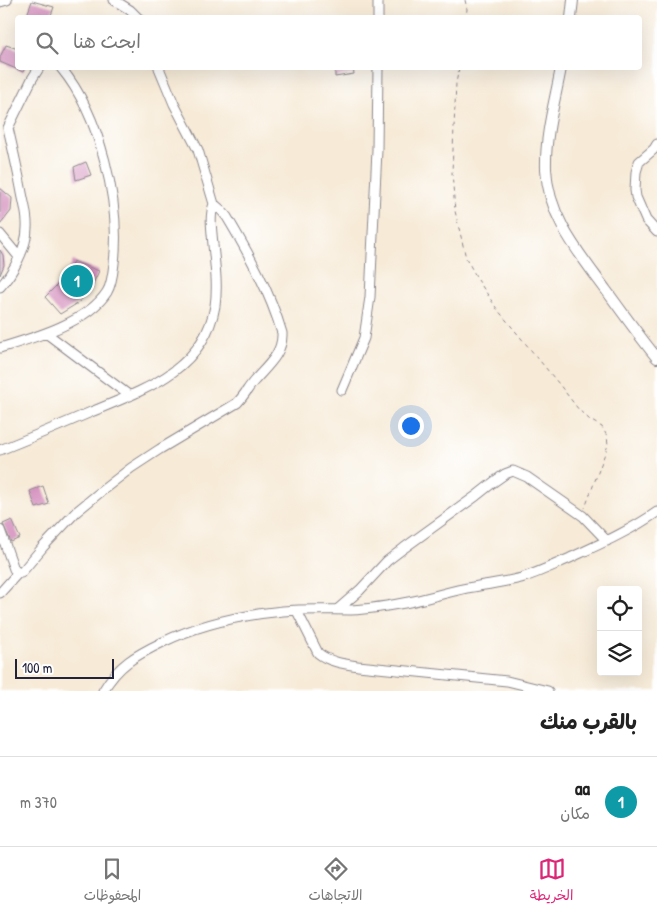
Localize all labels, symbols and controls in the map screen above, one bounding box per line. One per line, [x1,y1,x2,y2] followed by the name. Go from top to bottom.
[15,15,642,70] search box
[73,28,141,54] text: ابحث هنا
[33,29,61,57] icon: search
[61,262,93,300] pin: 1
[398,413,424,439] your location
[597,586,642,676] map controls
[597,586,642,631] button: locate
[597,631,642,676] button: layers
[15,656,114,679] scale bar
[22,658,52,677] text: 100 m
[540,707,637,736] text: بالقرب منك
[575,775,590,801] text: aa
[20,791,57,813] text: 370 m
[618,791,624,813] text: 1
[560,802,590,824] text: مكان
[84,855,141,908] tab: المحفوظات
[308,855,363,908] tab: الاتجاهات
[530,855,573,908] tab: الخريطة

